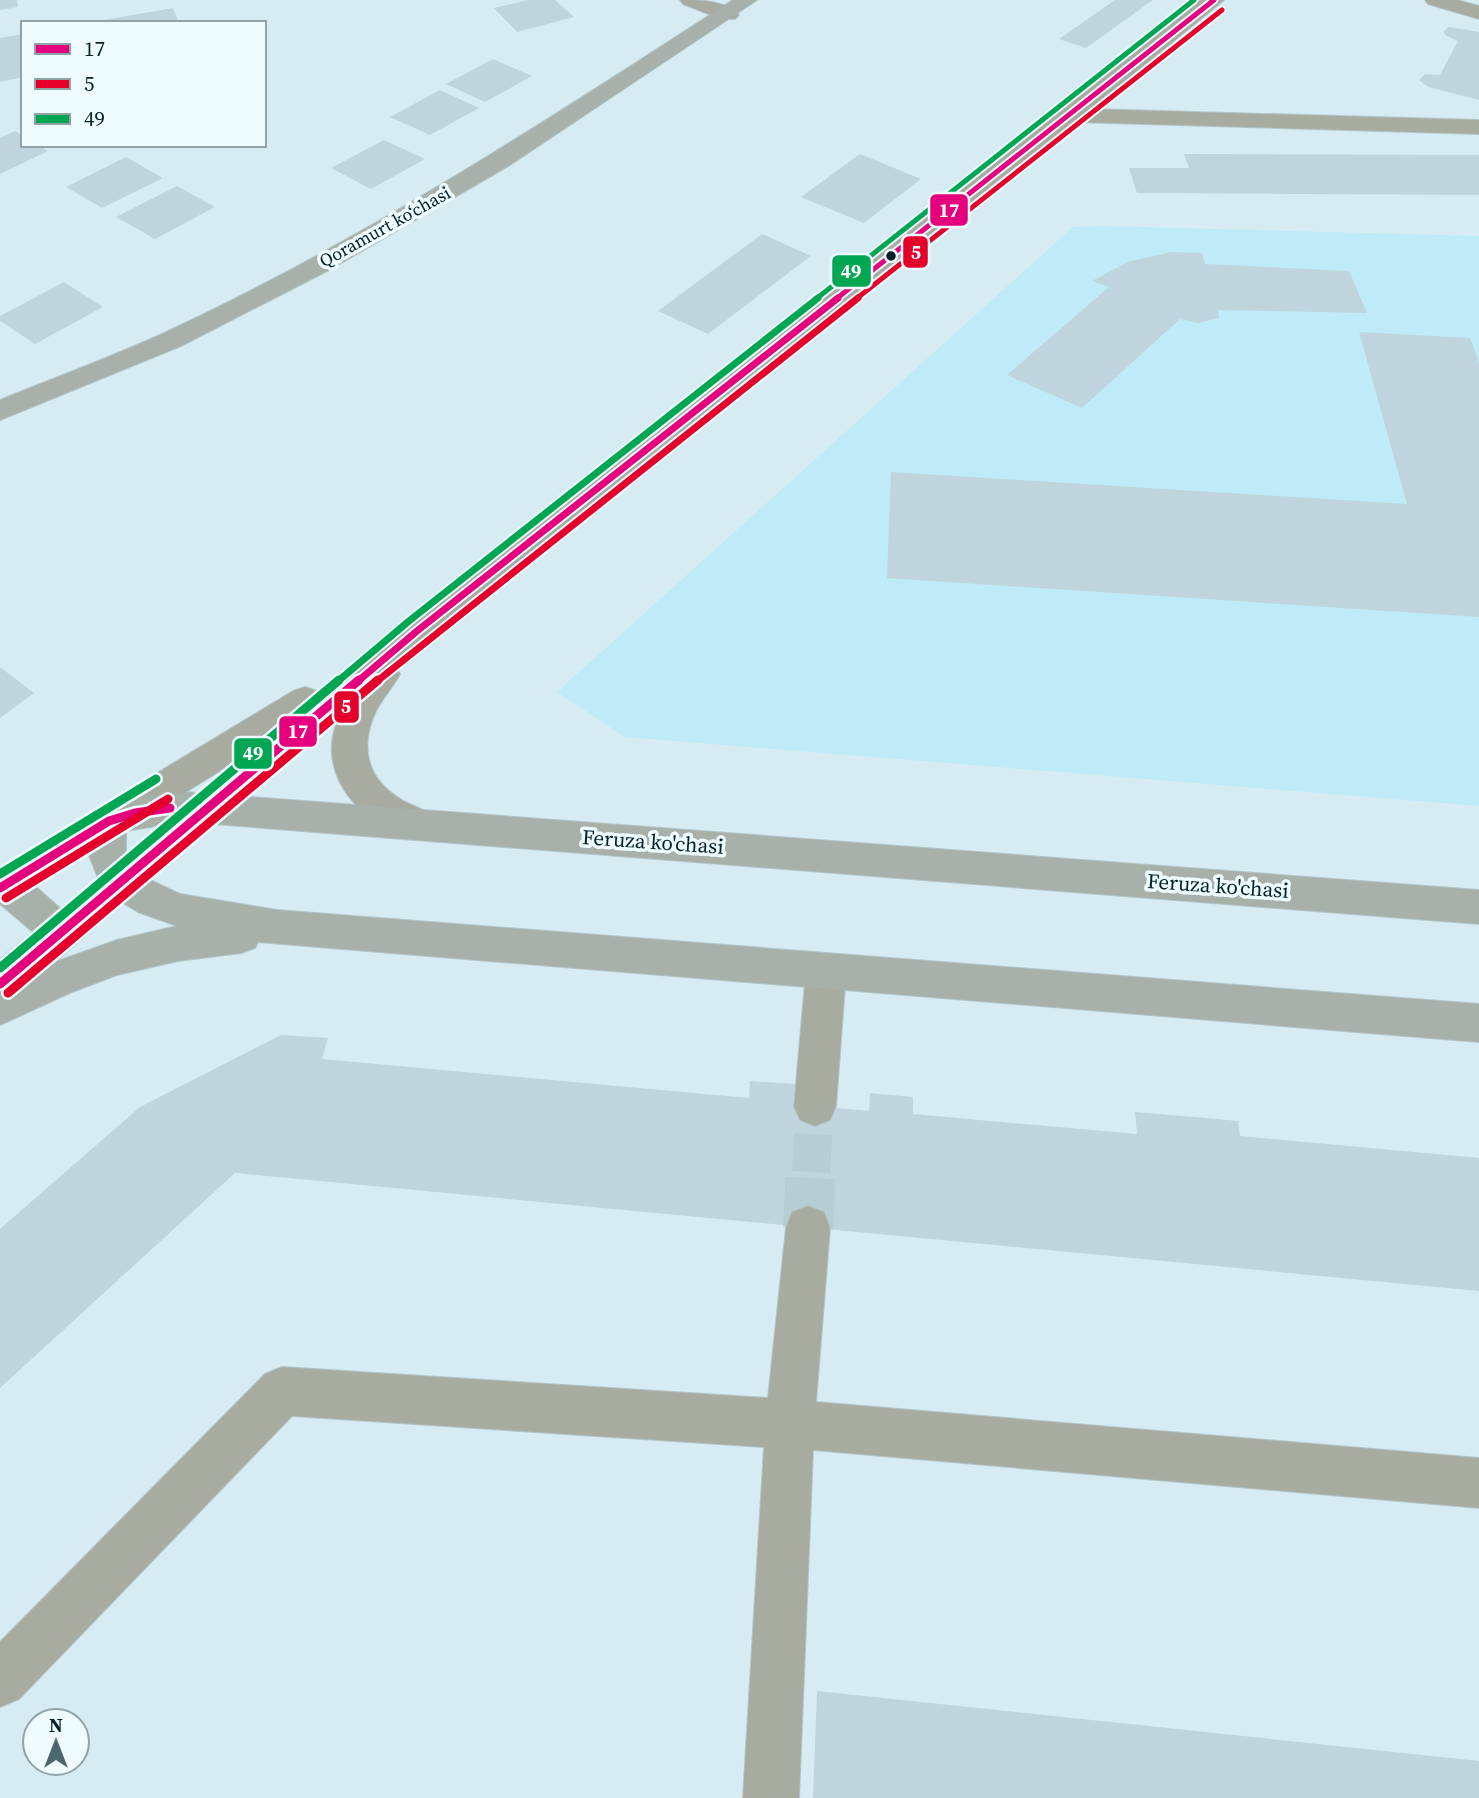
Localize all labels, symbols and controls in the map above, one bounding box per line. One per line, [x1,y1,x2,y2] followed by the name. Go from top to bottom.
[21,21,266,147] legend
[84,34,105,63] text: 17
[84,69,95,98] text: 5
[84,104,105,133] text: 49
[315,180,455,273] street label: Qoramurt koʻchasi
[929,193,969,227] line badge: 17
[939,197,959,223] text: 17
[902,235,929,269] line badge: 5
[911,239,921,265] text: 5
[884,249,898,263] unlabelled marker
[831,254,872,288] line badge: 49
[841,258,861,284] text: 49
[333,690,360,724] line badge: 5
[341,693,351,719] text: 5
[278,715,318,748] line badge: 17
[288,718,308,744] text: 17
[233,737,273,770] line badge: 49
[243,740,263,766] text: 49
[581,822,725,861] street label: Feruza ko'chasi
[1146,866,1290,905] street label: Feruza ko'chasi
[21,1707,91,1777] north arrow
[49,1712,63,1738] text: N

